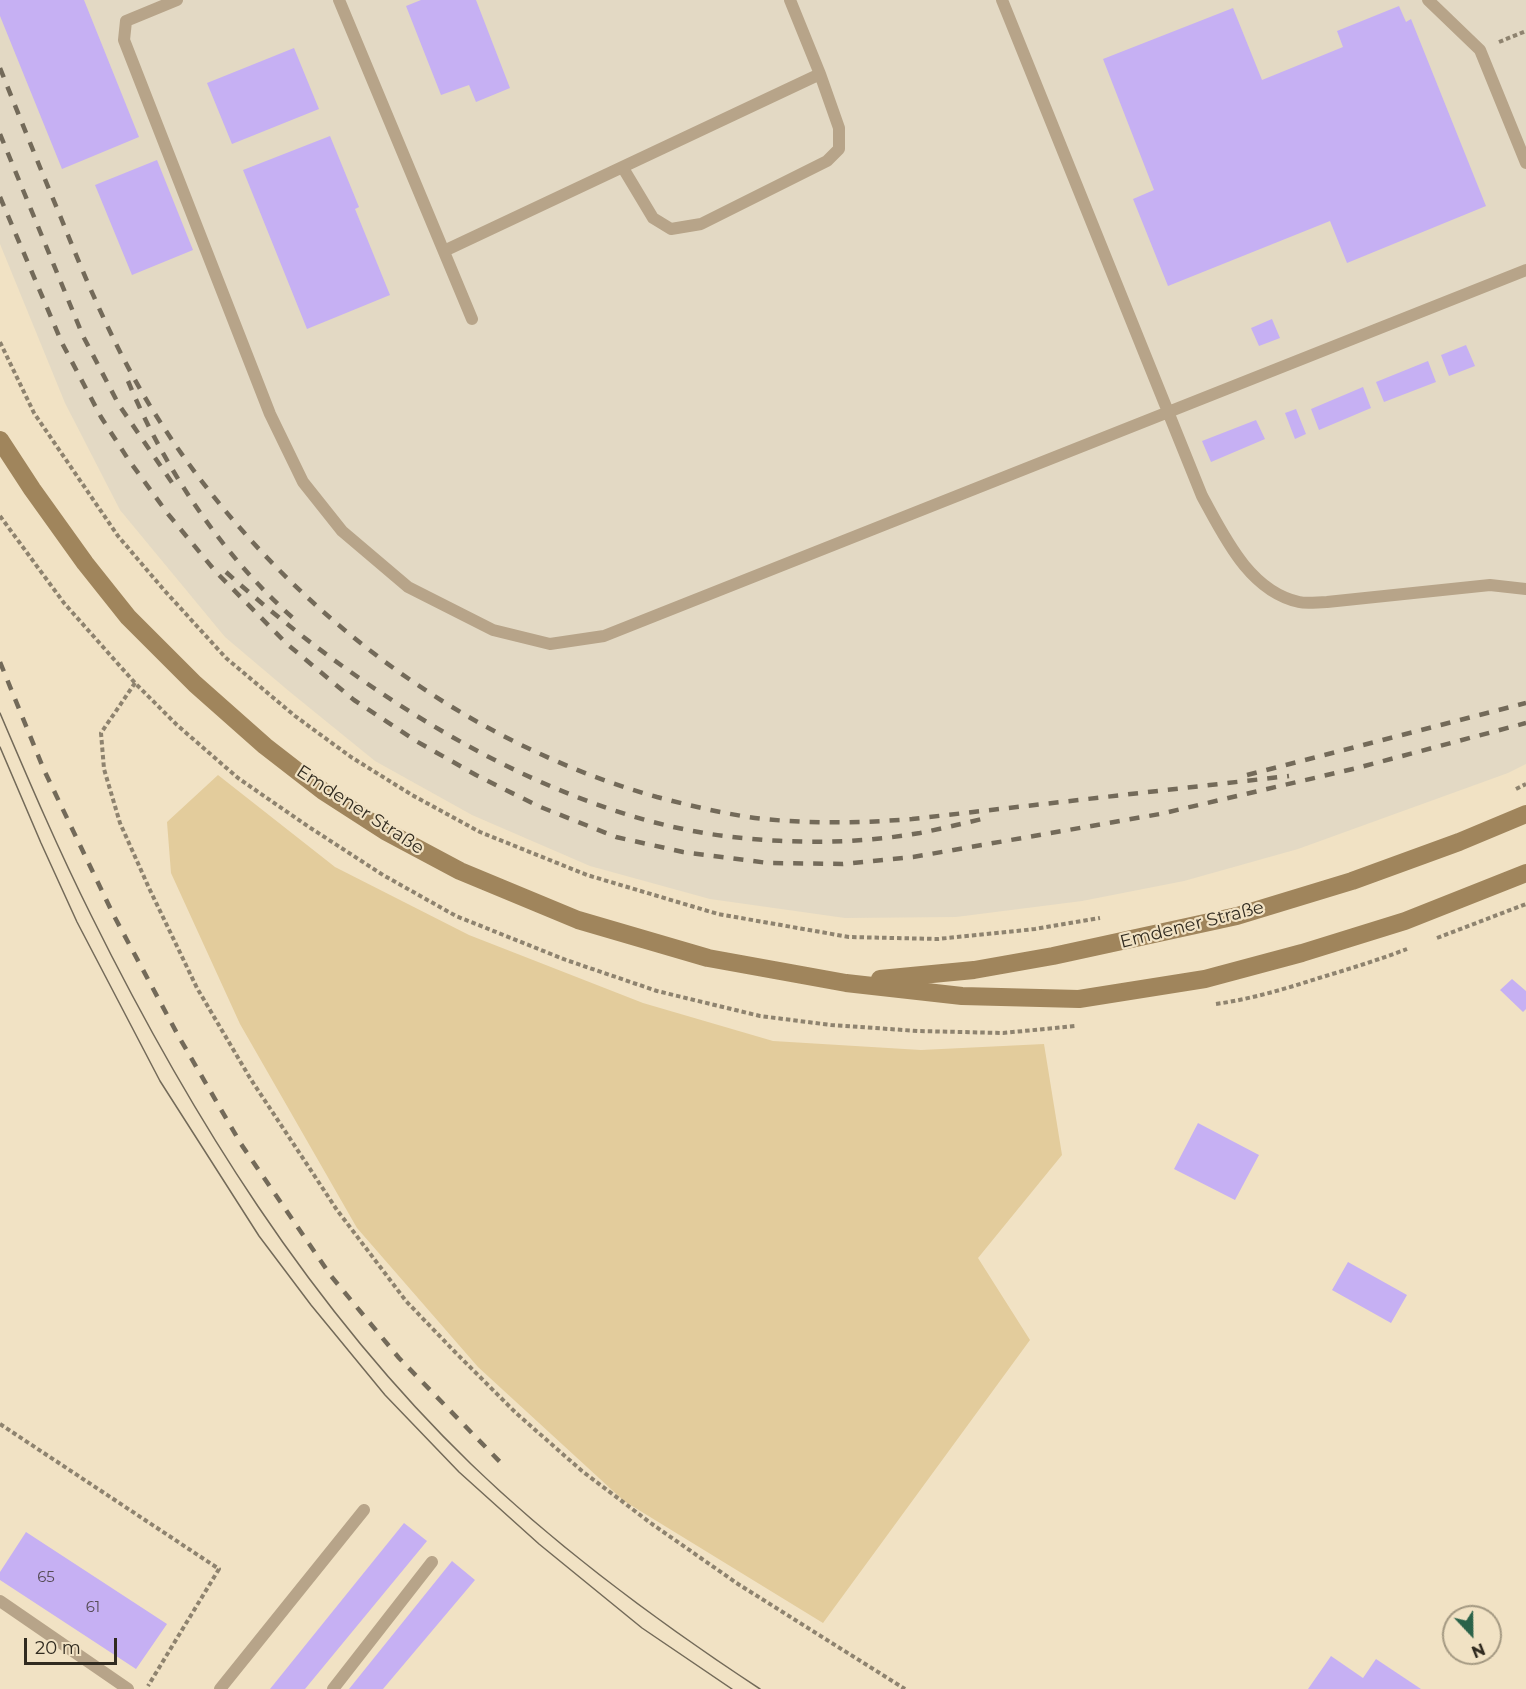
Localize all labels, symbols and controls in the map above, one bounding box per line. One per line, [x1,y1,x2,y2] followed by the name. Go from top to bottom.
[292,761,428,859] street label: Emdener Straße
[1118,897,1266,953] street label: Emdener Straße
[37,1569,55,1587] house number: 65
[86,1599,100,1617] house number: 61
[1442,1605,1502,1665] north arrow
[27,1626,120,1664] scale bar
[35,1637,81,1659] text: 20 m
[1469,1639,1488,1662] text: N

